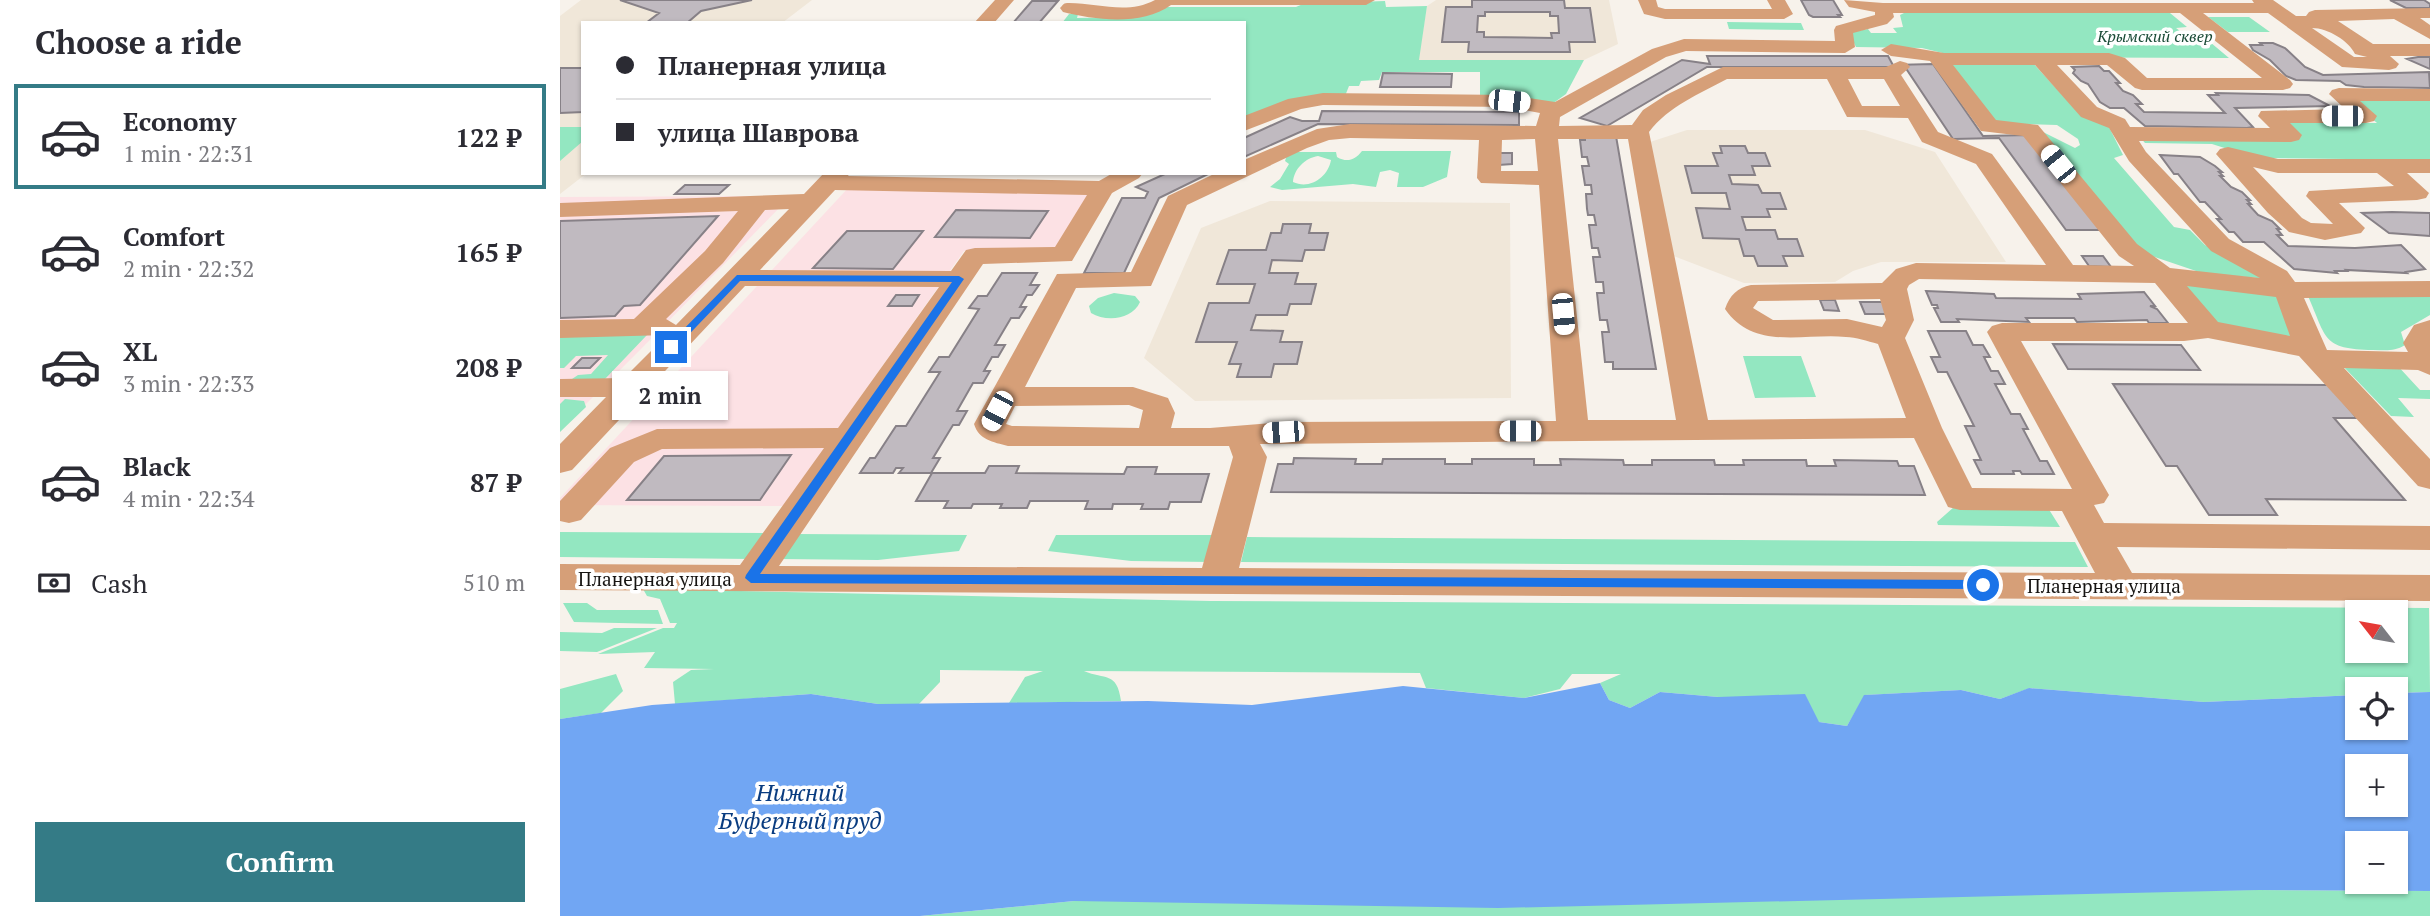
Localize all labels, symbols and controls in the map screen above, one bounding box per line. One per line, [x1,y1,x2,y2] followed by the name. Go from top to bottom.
[35,21,242,63] text: Choose a ride
[2096,25,2213,47] park label: Крымский сквер
[658,48,886,82] text: Планерная улица
[1488,88,1531,114] car
[123,104,236,138] text: Economy
[39,105,102,168] icon: car
[2322,106,2364,127] car
[658,115,859,149] text: улица Шаврова
[455,120,521,154] text: 122 ₽
[123,138,255,169] text: 1 min · 22:31
[2037,141,2080,187] car
[123,219,225,253] text: Comfort
[39,220,102,283] icon: car
[455,235,521,269] text: 165 ₽
[123,253,255,284] text: 2 min · 22:32
[1551,292,1576,336] car
[655,331,687,363] route end
[123,334,157,368] text: XL
[39,335,102,398] icon: car
[455,350,521,384] text: 208 ₽
[123,368,255,399] text: 3 min · 22:33
[613,372,729,420] callout: 2 min
[639,380,701,411] text: 2 min
[978,388,1017,434] car
[1262,420,1305,444] car
[1500,421,1542,442] car
[123,449,191,483] text: Black
[39,450,102,513] icon: car
[470,465,521,499] text: 87 ₽
[123,483,255,514] text: 4 min · 22:34
[35,564,73,602] icon: cash
[91,566,147,600] text: Cash
[578,566,732,591] street label: Планерная улица
[463,567,525,598] text: 510 m
[1967,569,1999,601] route start
[2027,573,2181,598] street label: Планерная улица
[2345,600,2408,663] north arrow
[2345,600,2408,894] map controls
[2345,677,2408,740] button: locate
[2345,754,2408,817] button: +
[718,776,882,836] water label: Нижний Буферный пруд
[35,822,525,902] button: Confirm
[2345,831,2408,894] button: −

